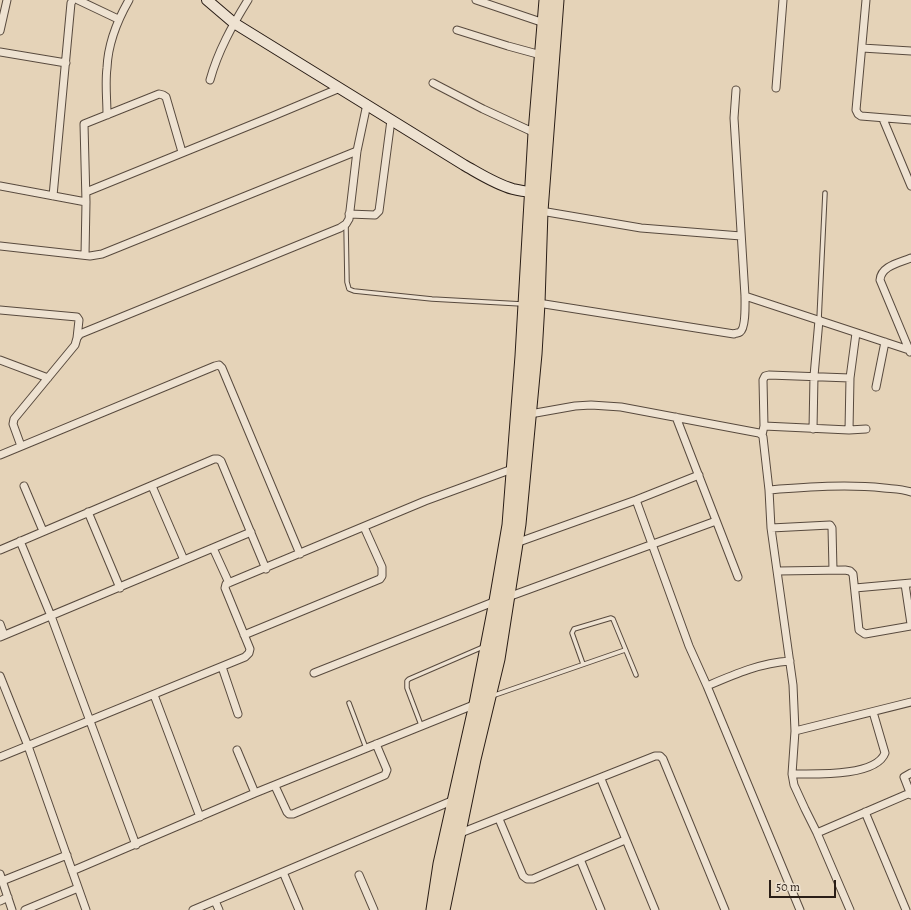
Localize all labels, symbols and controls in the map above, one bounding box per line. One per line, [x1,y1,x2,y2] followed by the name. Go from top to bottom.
[771,872,838,898] scale bar
[776,879,800,895] text: 50 m

